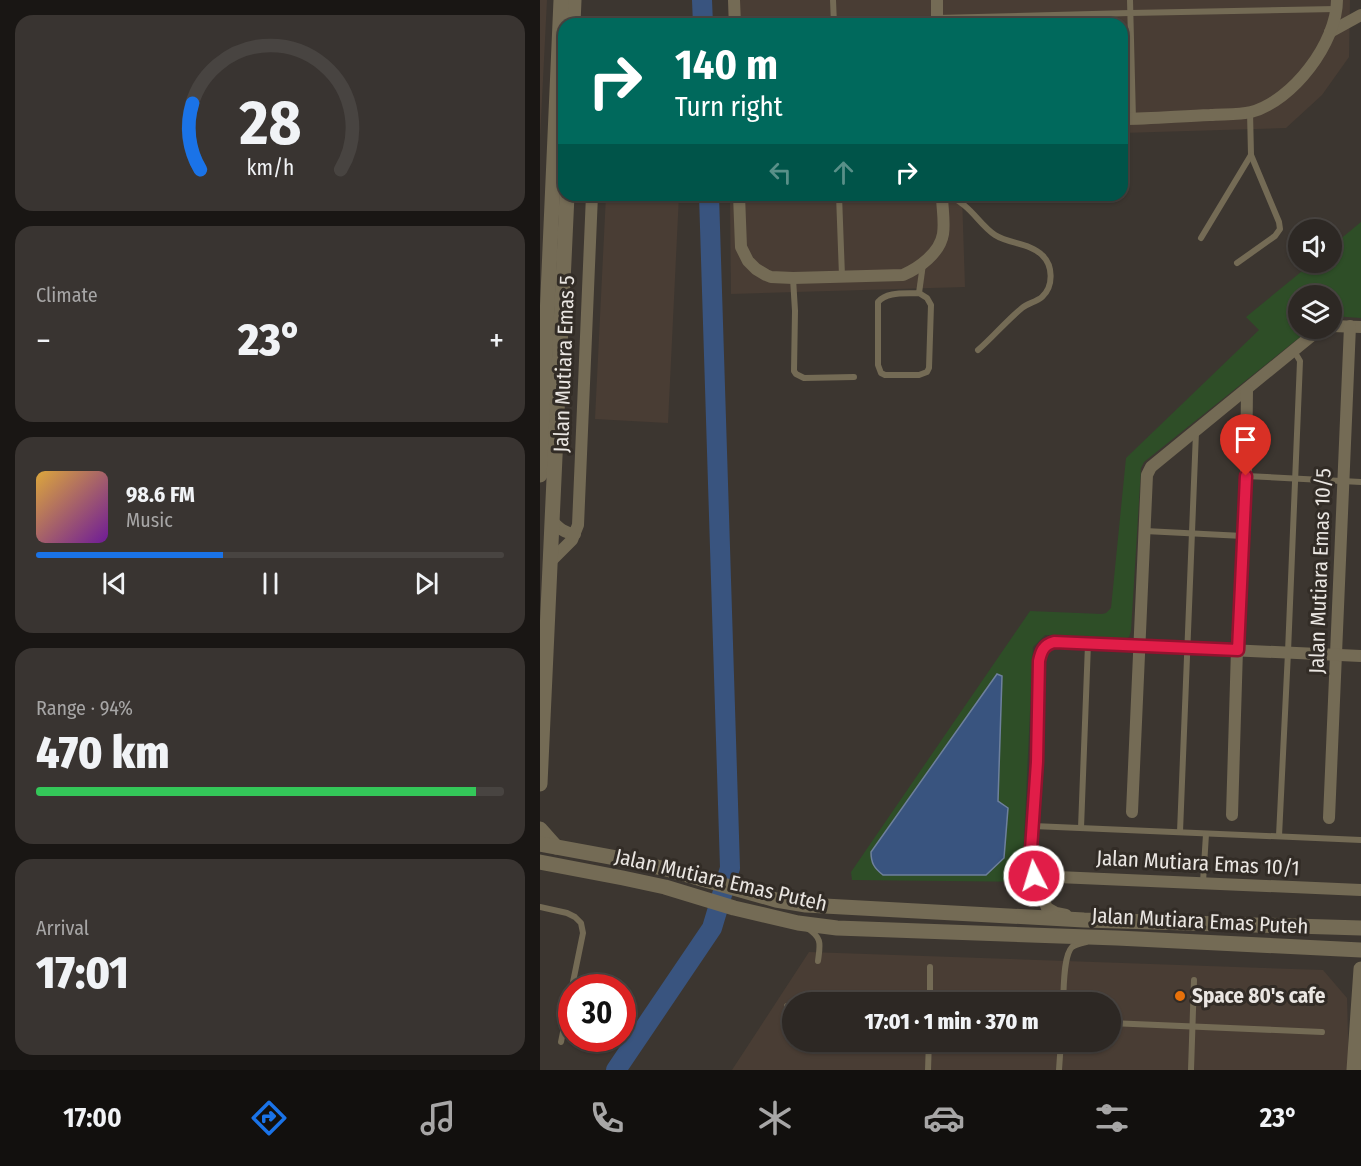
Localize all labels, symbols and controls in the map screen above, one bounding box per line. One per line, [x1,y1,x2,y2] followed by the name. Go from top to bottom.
[675,40,778,90] text: 140 m
[576,42,654,120] icon: right
[238,86,301,161] text: 28
[675,91,783,123] text: Turn right
[246,155,294,181] text: km/h
[764,156,797,189] icon: left
[827,156,860,189] icon: ahead
[890,156,923,189] icon: right
[1288,219,1342,339] map controls
[1288,219,1342,273] button: sound
[548,275,580,453] street label: Jalan Mutiara Emas 5
[36,283,98,307] text: Climate
[1288,285,1342,339] button: layers
[238,313,302,367] text: 23°
[36,321,51,361] text: −
[489,321,504,361] text: +
[1220,414,1271,476] pin
[1229,423,1262,456] icon: arrive
[1303,468,1337,674] street label: Jalan Mutiara Emas 10/5
[126,481,195,508] text: 98.6 FM
[126,508,173,532] text: Music
[98,567,131,600] icon: previous
[254,567,287,600] icon: pause
[410,567,443,600] icon: next
[36,696,133,720] text: Range · 94%
[36,726,169,780] text: 470 km
[612,843,830,917] street label: Jalan Mutiara Emas Puteh
[1002,844,1066,908] position arrow
[1096,845,1300,881] street label: Jalan Mutiara Emas 10/1
[1091,902,1309,940] street label: Jalan Mutiara Emas Puteh
[36,916,89,940] text: Arrival
[36,946,129,1000] text: 17:01
[558,974,636,1052] speed limit sign: 30
[1192,983,1326,1009] place label: Space 80's cafe
[1173,989,1187,1003] marker: Space 80's cafe
[864,1008,1039,1035] text: 17:01 · 1 min · 370 m
[248,1097,290,1139] icon: directions
[417,1097,459,1139] icon: music
[586,1097,628,1139] icon: phone
[754,1097,796,1139] icon: climate
[923,1097,965,1139] icon: car
[1091,1097,1133,1139] icon: filters
[63,1102,122,1134] text: 17:00
[1260,1102,1298,1134] text: 23°

